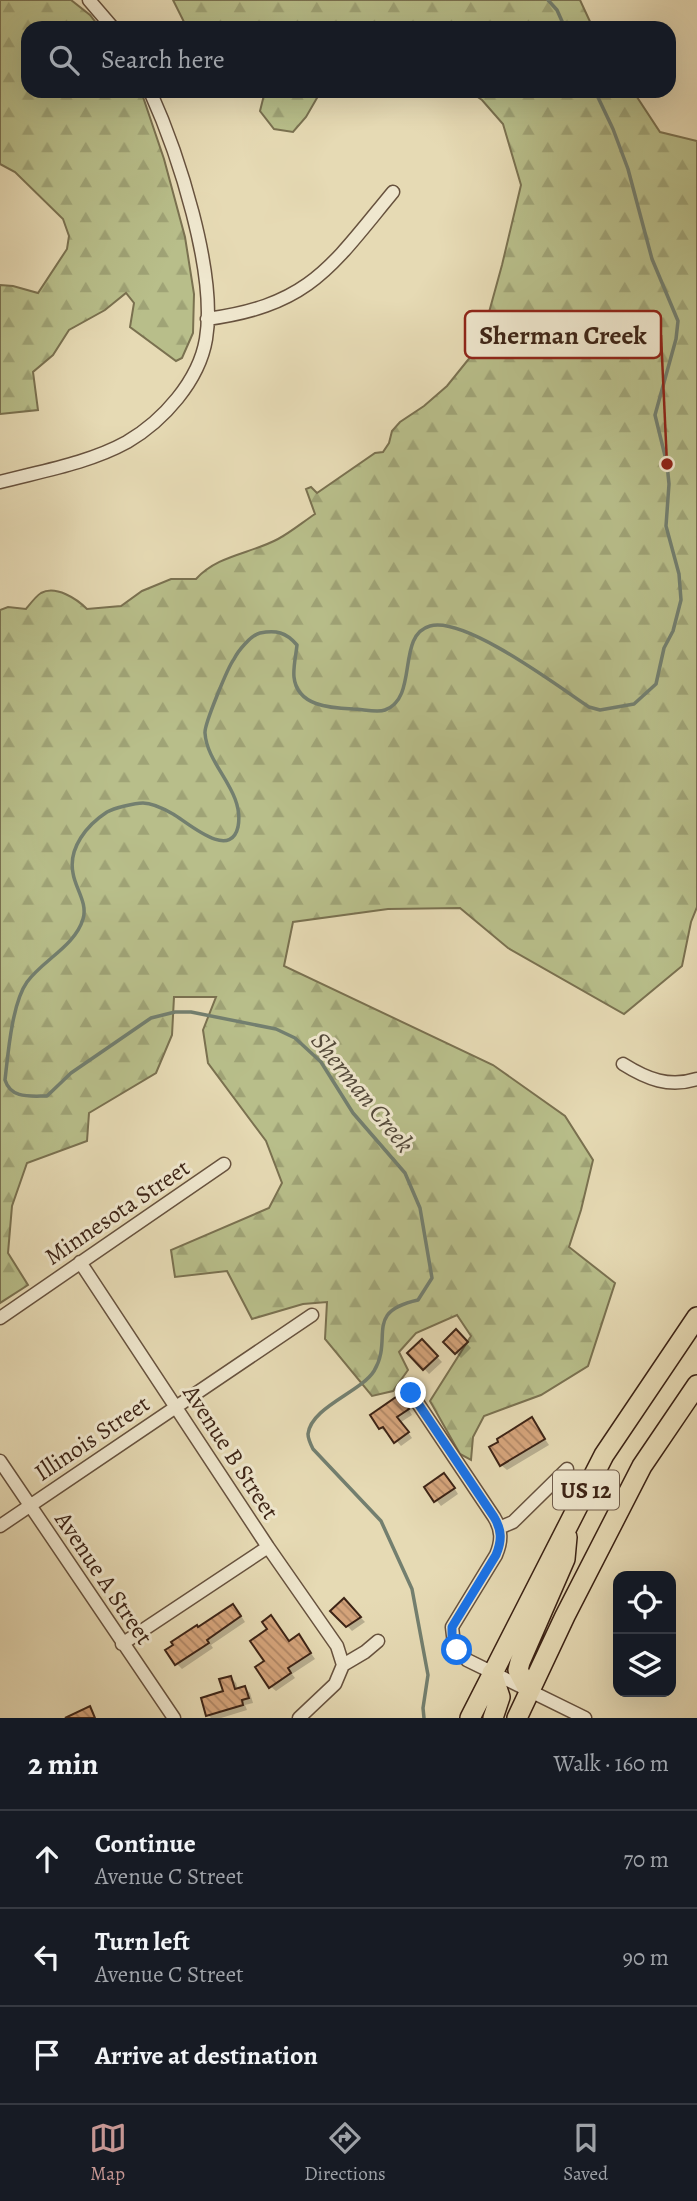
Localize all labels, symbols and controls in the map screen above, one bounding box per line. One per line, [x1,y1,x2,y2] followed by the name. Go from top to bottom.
[21,21,676,98] search box
[45,41,83,79] icon: search
[101,42,225,77] text: Search here
[465,311,661,358] callout: Sherman Creek
[479,318,647,353] text: Sherman Creek
[303,1024,422,1160] water label: Sherman Creek
[38,1152,196,1272] street label: Minnesota Street
[395,1377,426,1408] route end
[175,1378,286,1525] street label: Avenue B Street
[28,1388,156,1488] street label: Illinois Street
[553,1470,619,1510] road number: US 12
[47,1504,160,1651] street label: Avenue A Street
[613,1571,676,1697] map controls
[613,1571,676,1634] button: locate
[441,1634,472,1665] route start
[613,1634,676,1697] button: layers
[28,1744,98,1784] text: 2 min
[554,1748,669,1779] text: Walk · 160 m
[95,1826,196,1861] text: Continue
[28,1840,66,1878] icon: ahead
[623,1844,669,1875] text: 70 m
[95,1861,244,1892] text: Avenue C Street
[95,1924,190,1959] text: Turn left
[28,1938,66,1976] icon: left
[623,1942,669,1973] text: 90 m
[95,1959,244,1990] text: Avenue C Street
[28,2036,66,2074] icon: arrive
[95,2038,318,2073] text: Arrive at destination
[89,2119,127,2187] tab: Map
[304,2119,386,2187] tab: Directions
[563,2119,608,2187] tab: Saved

